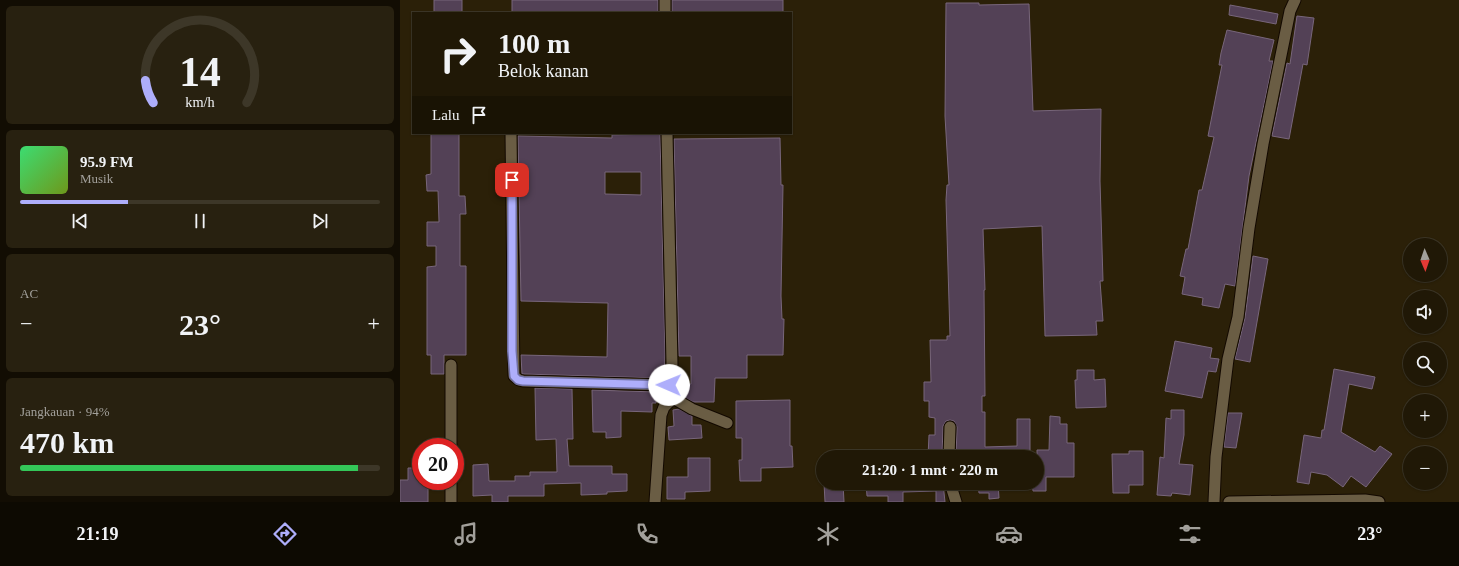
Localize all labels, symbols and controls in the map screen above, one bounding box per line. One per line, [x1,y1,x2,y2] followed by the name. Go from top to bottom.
[432,28,484,80] icon: right
[498,28,570,59] text: 100 m
[179,49,221,95] text: 14
[498,61,588,81] text: Belok kanan
[185,94,215,110] text: km/h
[468,104,490,126] icon: arrive
[432,107,460,123] text: Lalu
[80,154,133,170] text: 95.9 FM
[495,163,529,197] pin
[501,169,523,191] icon: arrive
[80,171,113,186] text: Musik
[69,210,91,232] icon: previous
[189,210,211,232] icon: pause
[309,210,331,232] icon: next
[1403,238,1447,282] north arrow
[1403,238,1447,490] map controls
[20,286,38,301] text: AC
[1403,290,1447,334] button: sound
[179,308,221,341] text: 23°
[20,311,32,336] text: −
[368,311,380,336] text: +
[1403,342,1447,386] button: search
[648,364,690,406] position arrow
[1403,394,1447,438] button: +
[20,404,110,419] text: Jangkauan · 94%
[20,426,114,459] text: 470 km
[412,438,464,490] speed limit sign: 20
[1403,446,1447,490] button: −
[862,462,998,478] text: 21:20 · 1 mnt · 220 m
[271,520,299,548] icon: directions
[452,520,480,548] icon: music
[633,520,661,548] icon: phone
[814,520,842,548] icon: climate
[995,520,1023,548] icon: car
[1176,520,1204,548] icon: filters
[76,524,118,544] text: 21:19
[1357,524,1382,544] text: 23°

